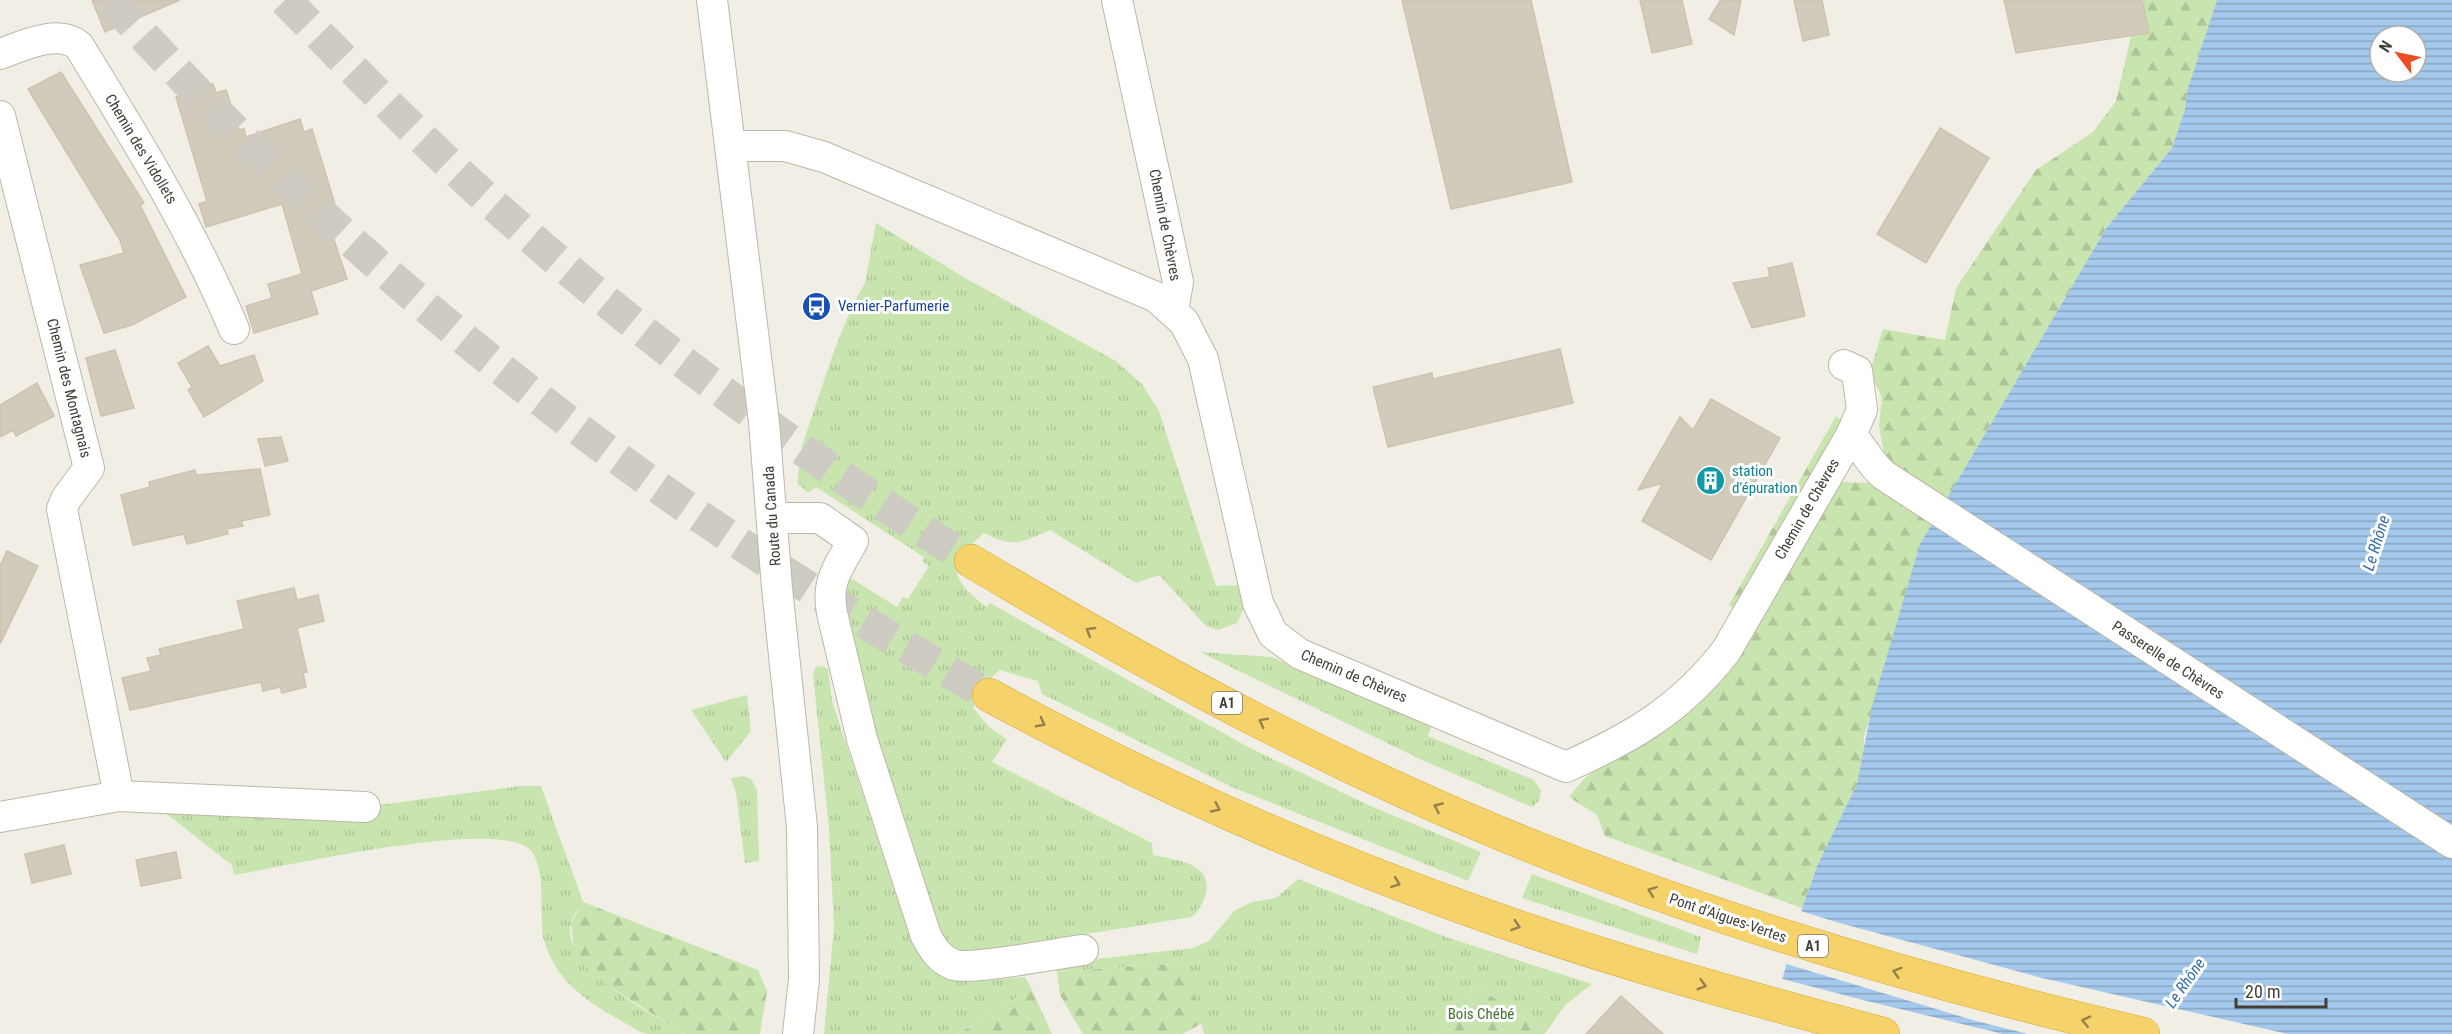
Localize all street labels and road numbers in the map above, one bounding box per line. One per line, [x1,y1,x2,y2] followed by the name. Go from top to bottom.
[101,91,181,207] street label: Chemin des Vidollets
[1145,168,1185,283] street label: Chemin de Chèvres
[43,317,95,460] street label: Chemin des Montagnais
[1771,455,1843,563] street label: Chemin de Chèvres
[760,465,784,567] street label: Route du Canada
[2108,617,2228,703] street label: Passerelle de Chèvres
[1298,646,1410,707] street label: Chemin de Chèvres
[1212,692,1242,714] road number: A1
[1667,890,1789,947] street label: Pont d'Aigues-Vertes
[1798,935,1828,957] road number: A1

